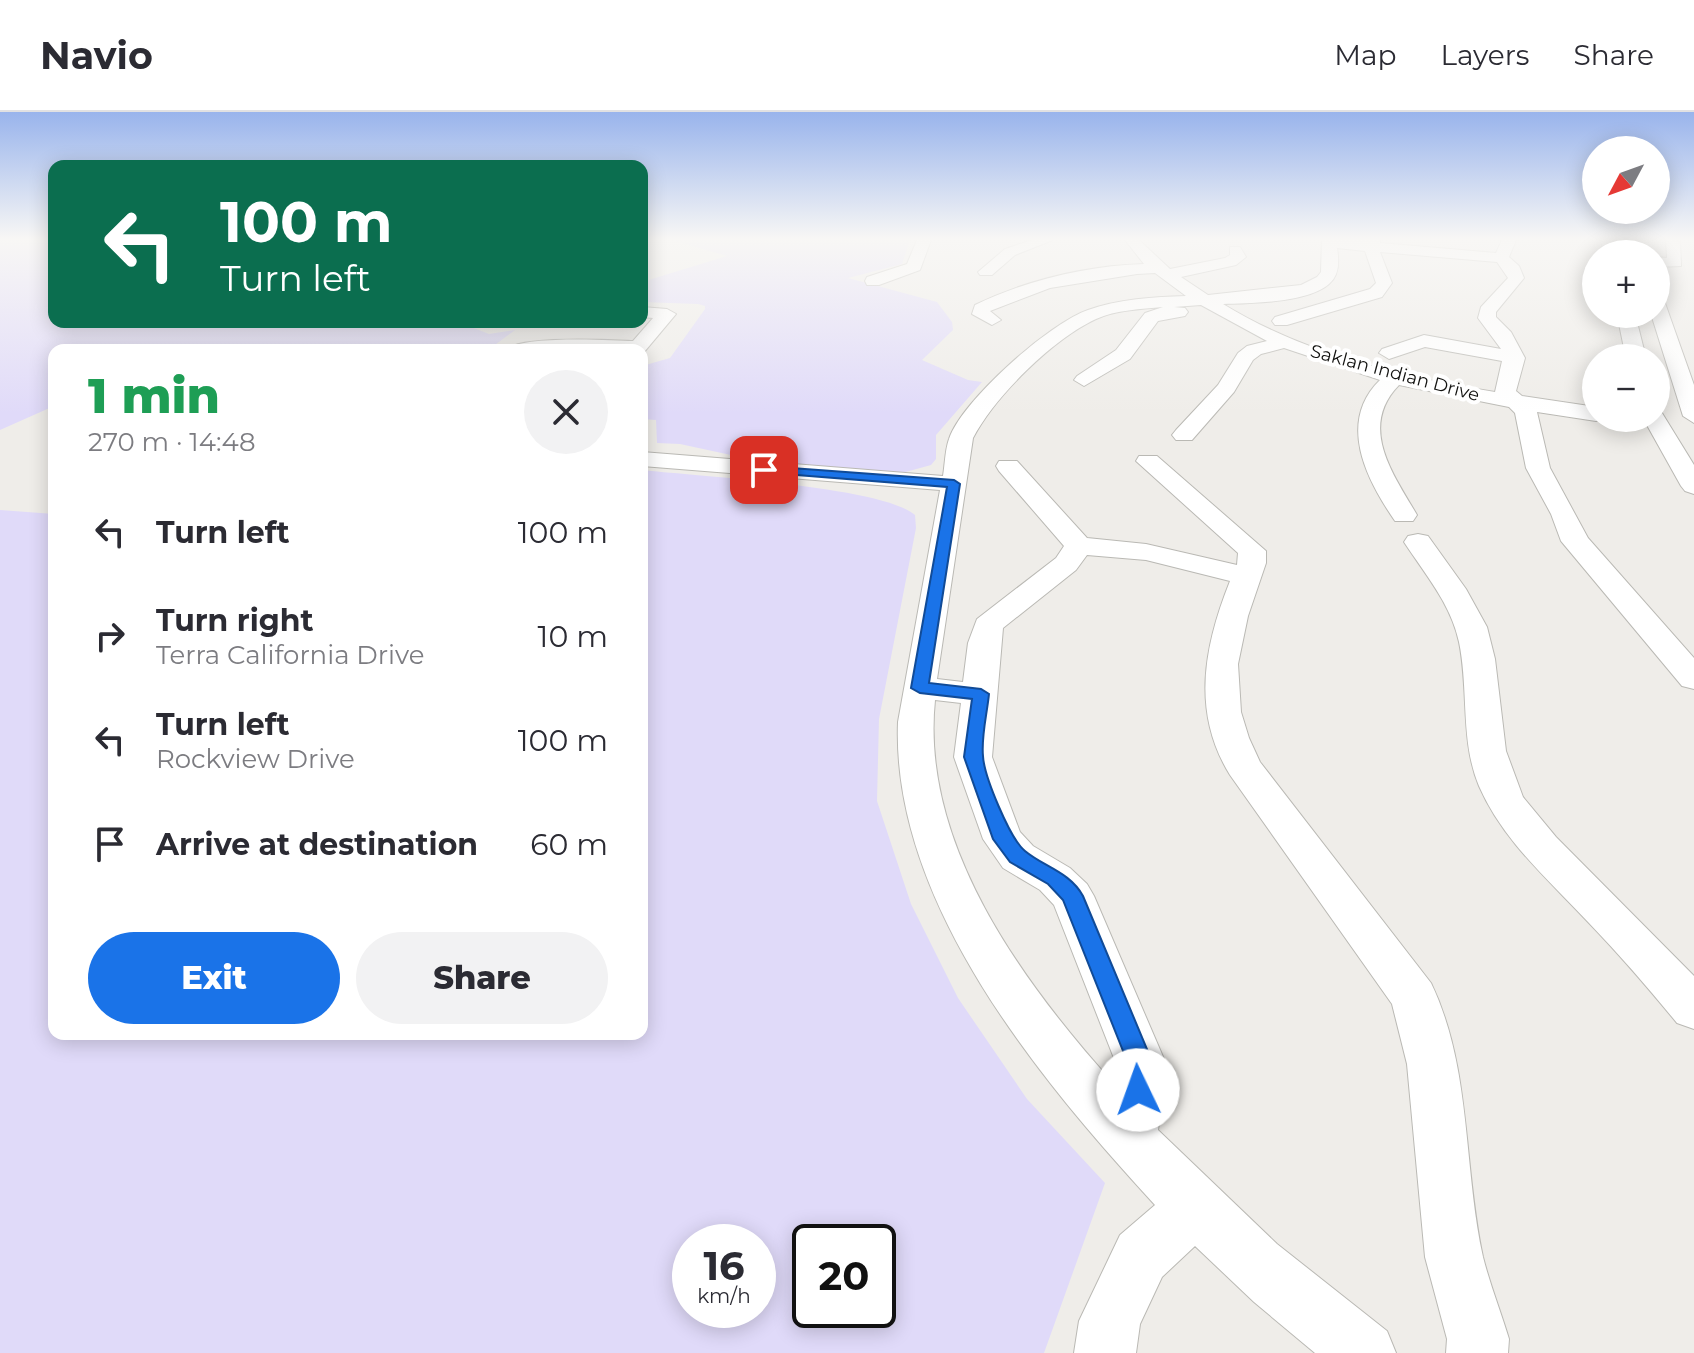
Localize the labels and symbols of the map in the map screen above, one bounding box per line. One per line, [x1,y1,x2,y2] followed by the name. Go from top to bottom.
[1582,136,1670,224] north arrow
[1308,340,1482,406] street label: Saklan Indian Drive
[730,436,798,504] pin
[1096,1048,1180,1132] position arrow
[792,1224,896,1328] speed limit sign: 20

